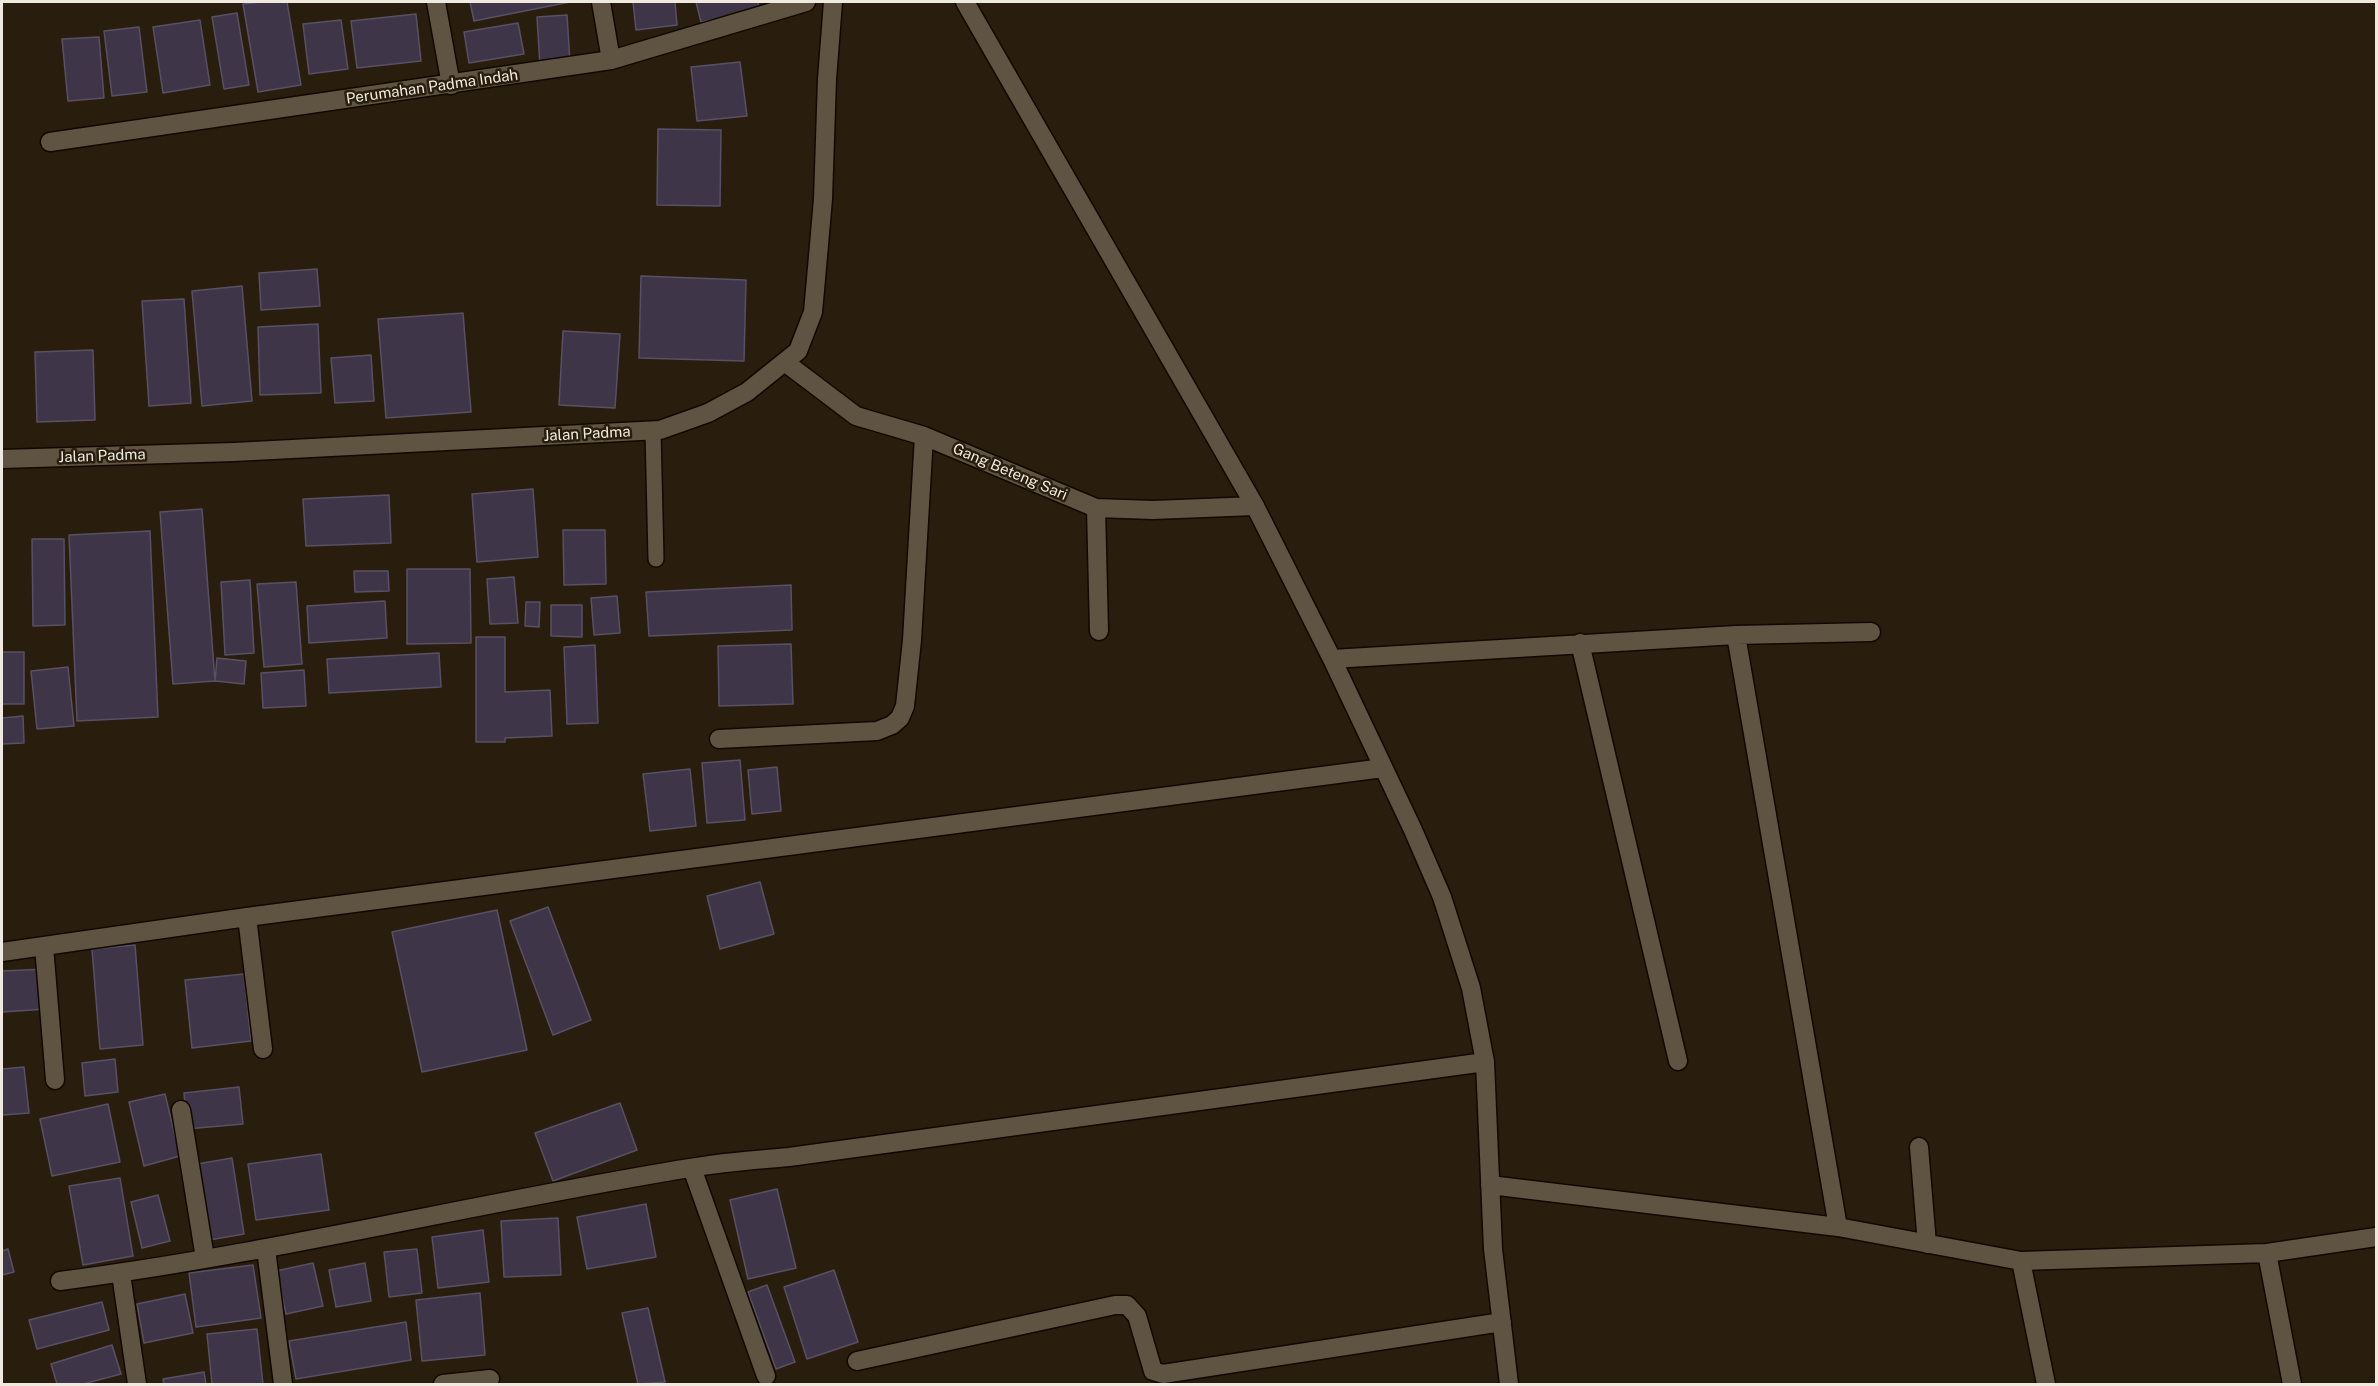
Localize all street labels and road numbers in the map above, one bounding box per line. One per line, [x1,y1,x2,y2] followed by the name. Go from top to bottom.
[345,66,519,108] street label: Perumahan Padma Indah
[543,423,631,445] street label: Jalan Padma
[950,440,1070,504] street label: Gang Beteng Sari
[58,445,146,467] street label: Jalan Padma

